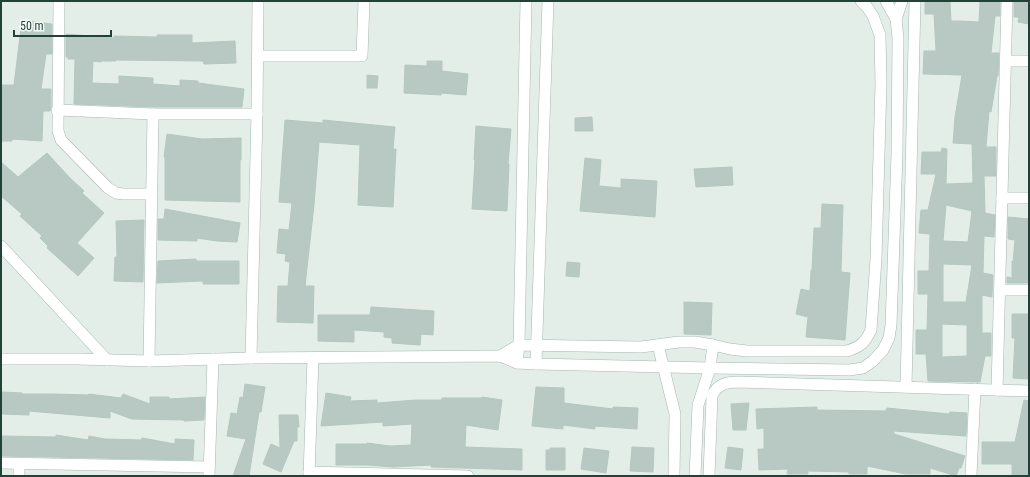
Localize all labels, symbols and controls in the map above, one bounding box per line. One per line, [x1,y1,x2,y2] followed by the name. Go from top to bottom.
[14,12,111,38] scale bar
[20,19,44,33] text: 50 m

